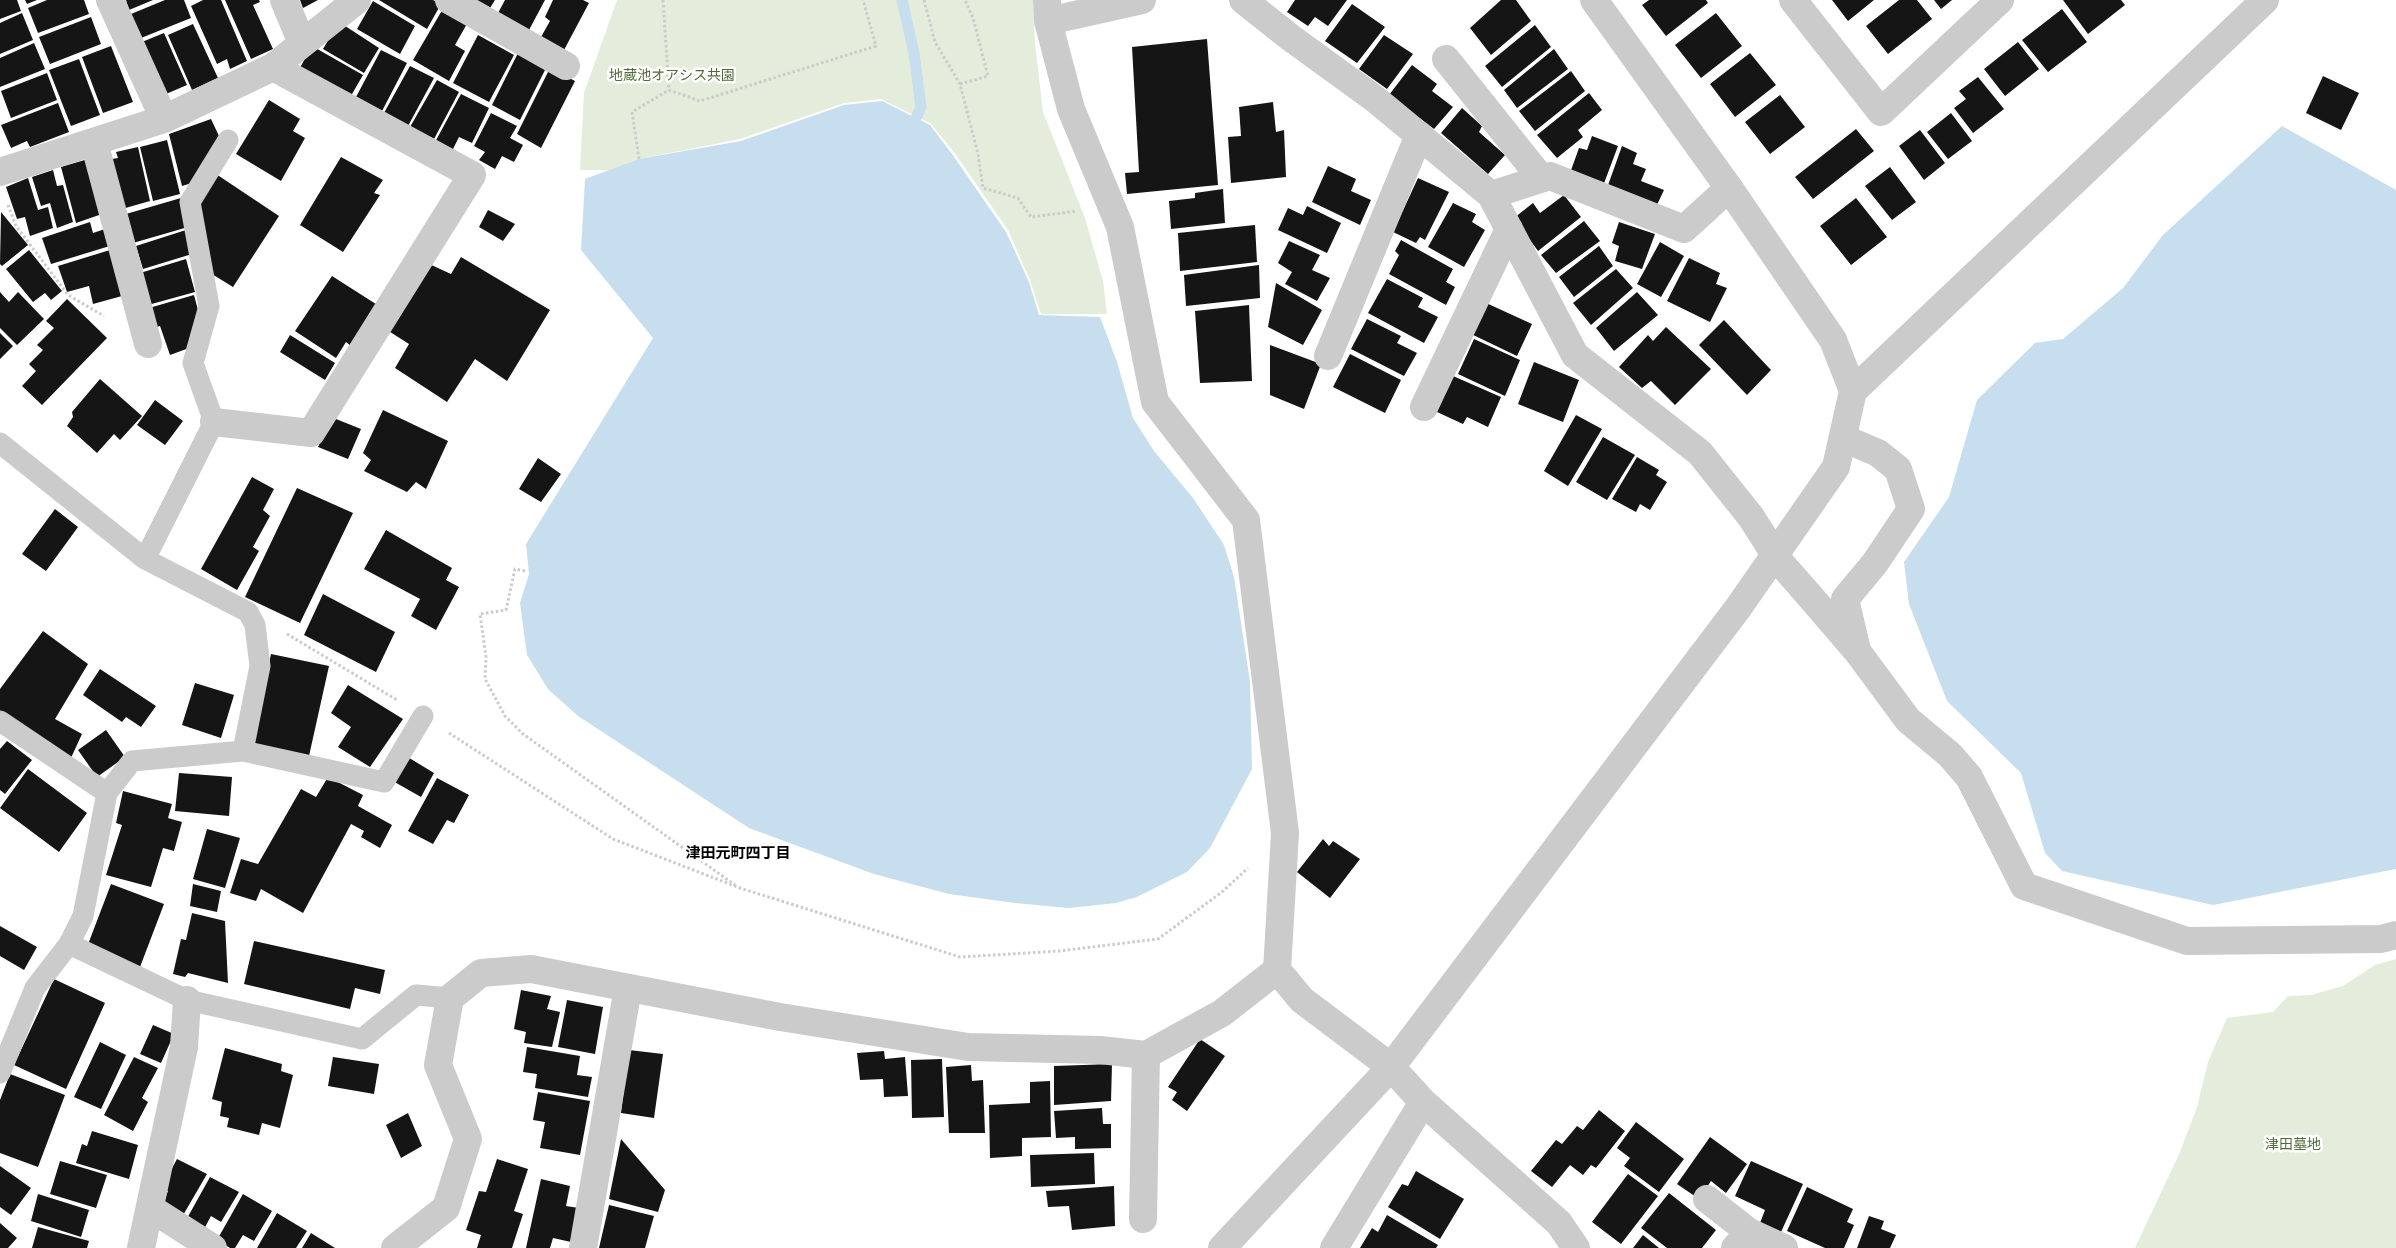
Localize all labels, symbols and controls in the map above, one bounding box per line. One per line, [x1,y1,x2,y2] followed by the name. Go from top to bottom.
[609,68,735,84] park label: 地蔵池オアシス共園
[686,845,790,863] district label: 津田元町四丁目
[2265,1137,2321,1153] park label: 津田墓地

